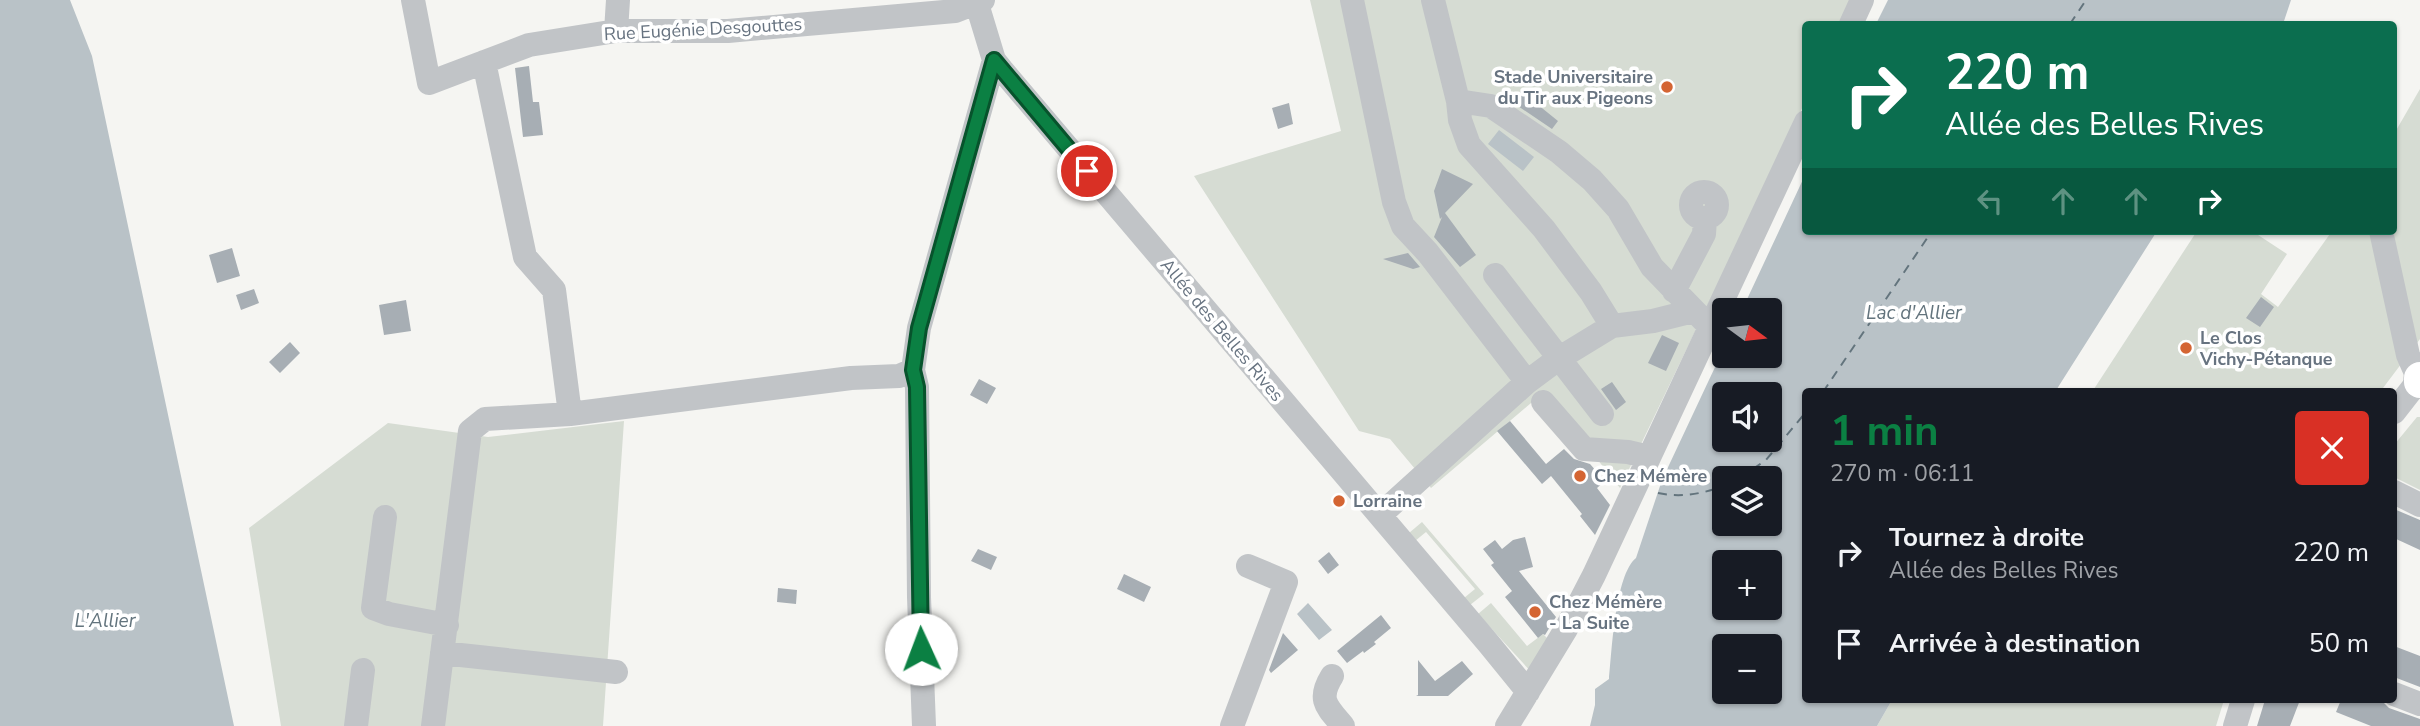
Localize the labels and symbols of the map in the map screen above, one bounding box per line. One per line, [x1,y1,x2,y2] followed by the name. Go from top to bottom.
[603,12,803,46] street label: Rue Eugénie Desgouttes
[1494,65,1653,110] place label: Stade Universitaire du Tir aux Pigeons
[1659,79,1675,95] marker: Stade Universitaire du Tir aux Pigeons
[1057,141,1117,201] pin
[1155,253,1289,407] street label: Allée des Belles Rives
[1712,298,1782,368] north arrow
[1866,300,1963,326] water label: Lac d'Allier
[2199,326,2333,371] place label: Le Clos Vichy-Pétanque
[2178,340,2194,356] marker: Le Clos Vichy-Pétanque
[1594,464,1708,488] place label: Chez Mémère
[1572,468,1588,484] marker: Chez Mémère
[1353,489,1422,513] place label: Lorraine
[1331,493,1347,509] marker: Lorraine
[1549,590,1663,635] place label: Chez Mémère - La Suite
[1527,604,1543,620] marker: Chez Mémère - La Suite
[75,608,137,634] water label: L'Allier
[884,612,958,686] position arrow

